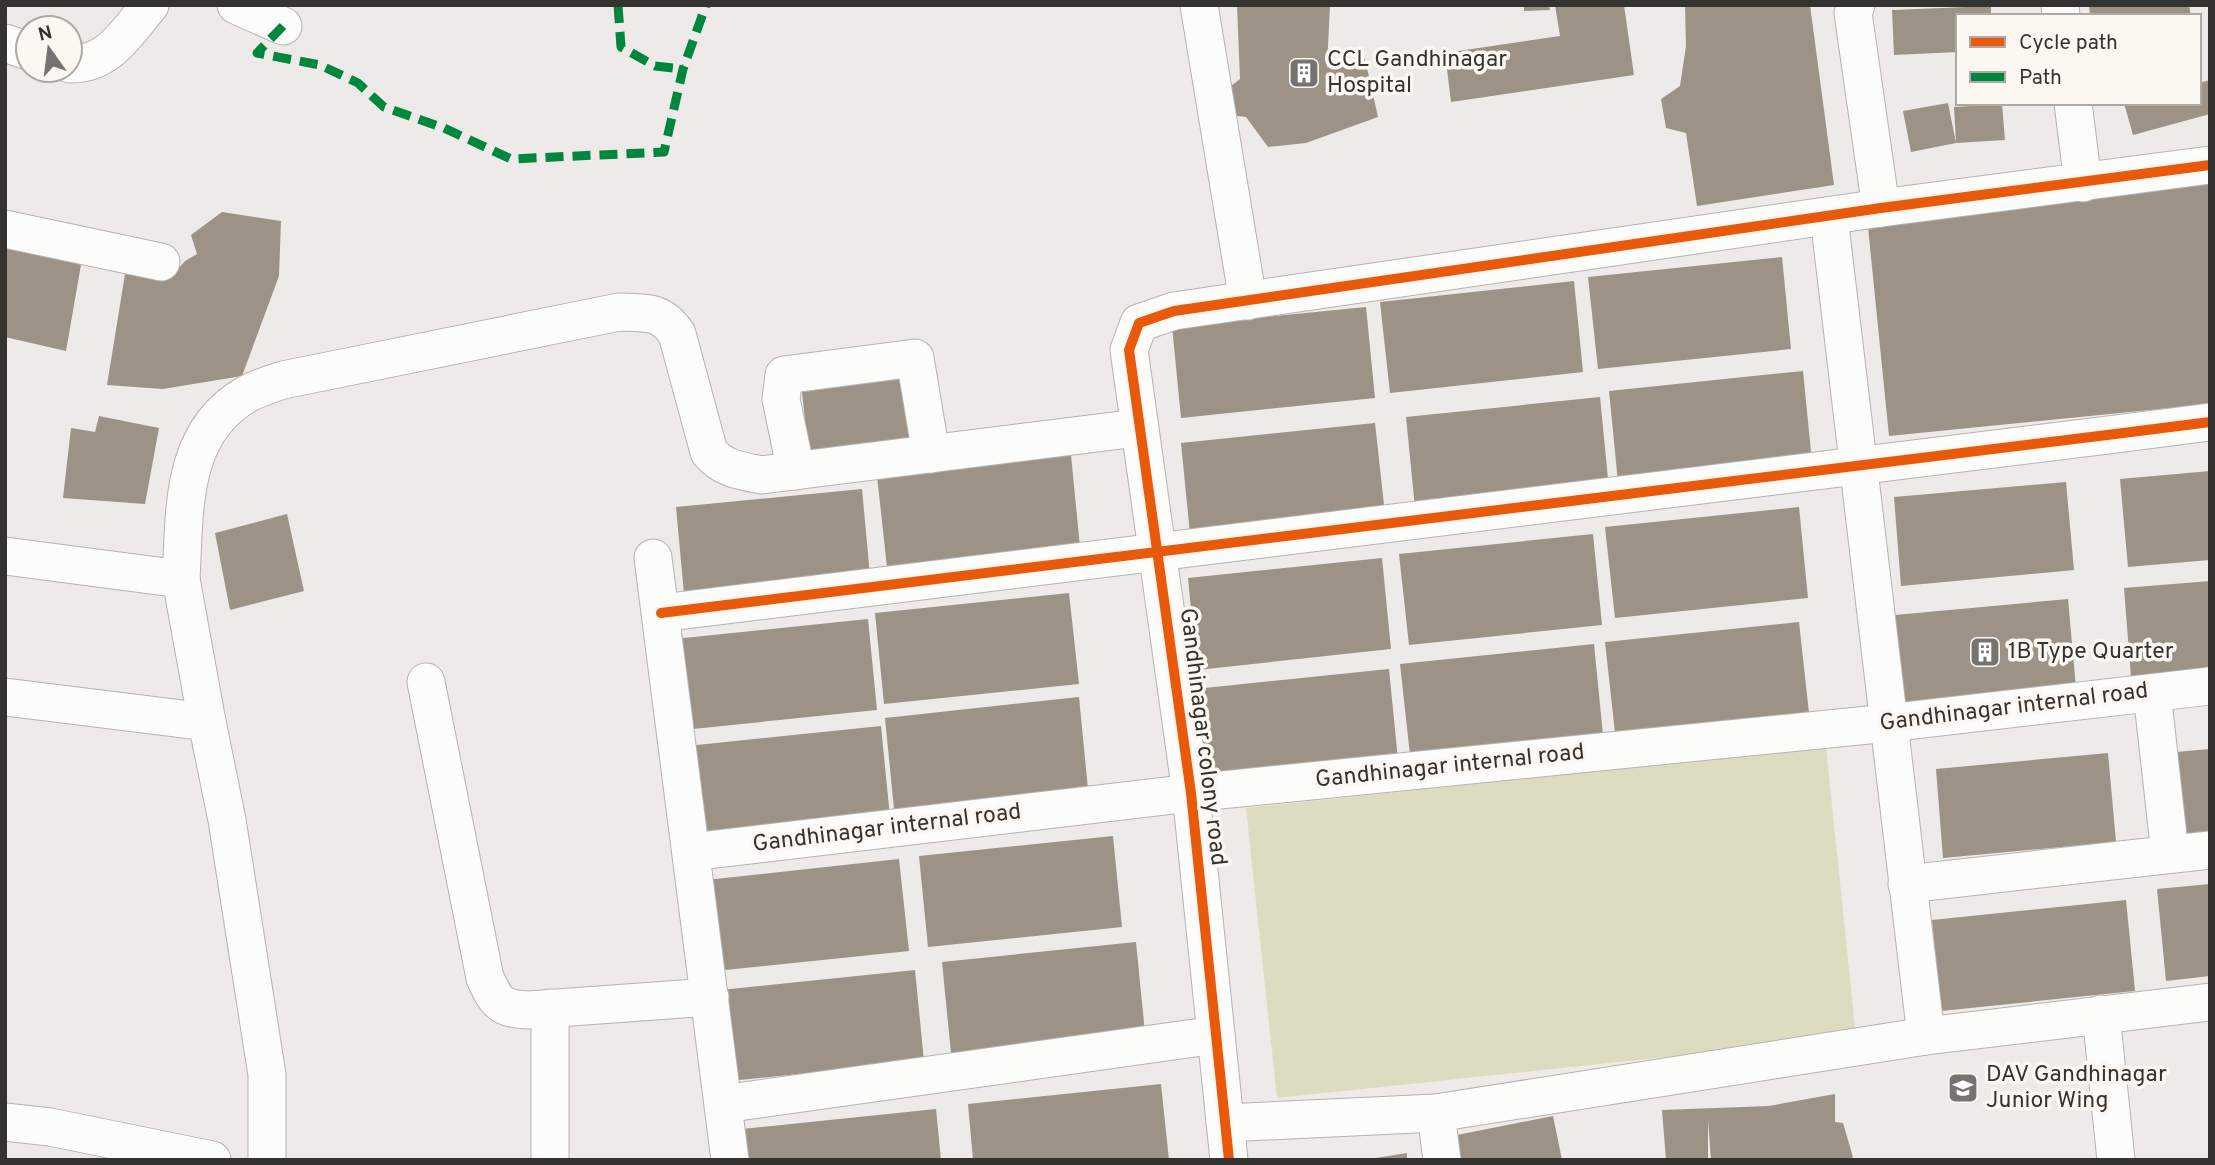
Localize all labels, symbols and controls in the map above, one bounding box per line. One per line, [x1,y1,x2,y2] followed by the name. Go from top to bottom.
[14,14,84,84] north arrow
[1956,14,2201,105] legend
[36,21,55,48] text: N
[2019,30,2118,57] text: Cycle path
[1327,46,1507,101] place label: CCL Gandhinagar Hospital
[1287,56,1321,90] building icon: CCL Gandhinagar Hospital
[2019,65,2062,92] text: Path
[1172,607,1232,867] street label: Gandhinagar colony road
[1968,635,2002,669] building icon: 1B Type Quarter
[2008,638,2174,667] place label: 1B Type Quarter
[1878,677,2150,739] street label: Gandhinagar internal road
[1314,738,1586,796] street label: Gandhinagar internal road
[751,798,1023,860] street label: Gandhinagar internal road
[1986,1061,2167,1116] place label: DAV Gandhinagar Junior Wing
[1946,1071,1980,1105] school or university icon: DAV Gandhinagar Junior Wing

